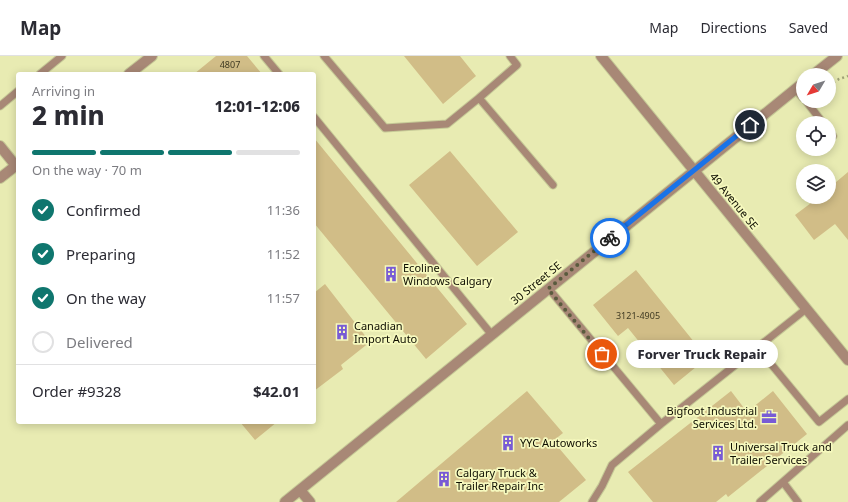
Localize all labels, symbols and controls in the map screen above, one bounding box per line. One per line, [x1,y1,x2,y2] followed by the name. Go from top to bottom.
[20,15,61,41] text: Map
[649,18,678,37] text: Map
[700,18,767,37] text: Directions
[789,18,828,37] text: Saved
[220,58,240,71] house number: 4807
[796,68,836,108] north arrow
[796,68,836,204] map controls
[32,82,95,100] text: Arriving in
[215,96,300,116] text: 12:01–12:06
[32,97,105,133] text: 2 min
[733,108,767,142] pin
[739,114,761,136] icon: home
[796,116,836,156] button: locate
[32,161,142,179] text: On the way · 70 m
[796,164,836,204] button: layers
[707,169,762,232] street label: 49 Avenue SE
[32,199,54,221] icon: check
[66,200,141,220] text: Confirmed
[267,201,300,219] text: 11:36
[590,218,630,258] courier
[599,227,621,249] icon: bike
[32,243,54,265] icon: check
[66,244,136,264] text: Preparing
[267,245,300,263] text: 11:52
[507,258,564,308] street label: 30 Street SE
[403,260,492,288] place label: Ecoline Windows Calgary
[382,265,400,283] building icon: Ecoline Windows Calgary
[32,287,54,309] icon: check
[66,288,146,308] text: On the way
[267,289,300,307] text: 11:57
[616,309,660,322] house number: 3121-4905
[354,318,418,346] place label: Canadian Import Auto
[333,323,351,341] building icon: Canadian Import Auto
[66,332,133,352] text: Delivered
[585,337,619,371] pin
[626,340,778,368] callout: Forver Truck Repair
[591,343,613,365] icon: bag
[638,345,766,363] text: Forver Truck Repair
[32,381,121,401] text: Order #9328
[253,381,300,401] text: $42.01
[667,403,757,431] place label: Bigfoot Industrial Services Ltd.
[760,408,778,426] office icon: Bigfoot Industrial Services Ltd.
[499,434,517,452] building icon: YYC Autoworks
[520,435,597,450] place label: YYC Autoworks
[730,439,832,467] place label: Universal Truck and Trailer Services
[709,444,727,462] building icon: Universal Truck and Trailer Services
[456,465,543,493] place label: Calgary Truck & Trailer Repair Inc
[435,470,453,488] building icon: Calgary Truck & Trailer Repair Inc

